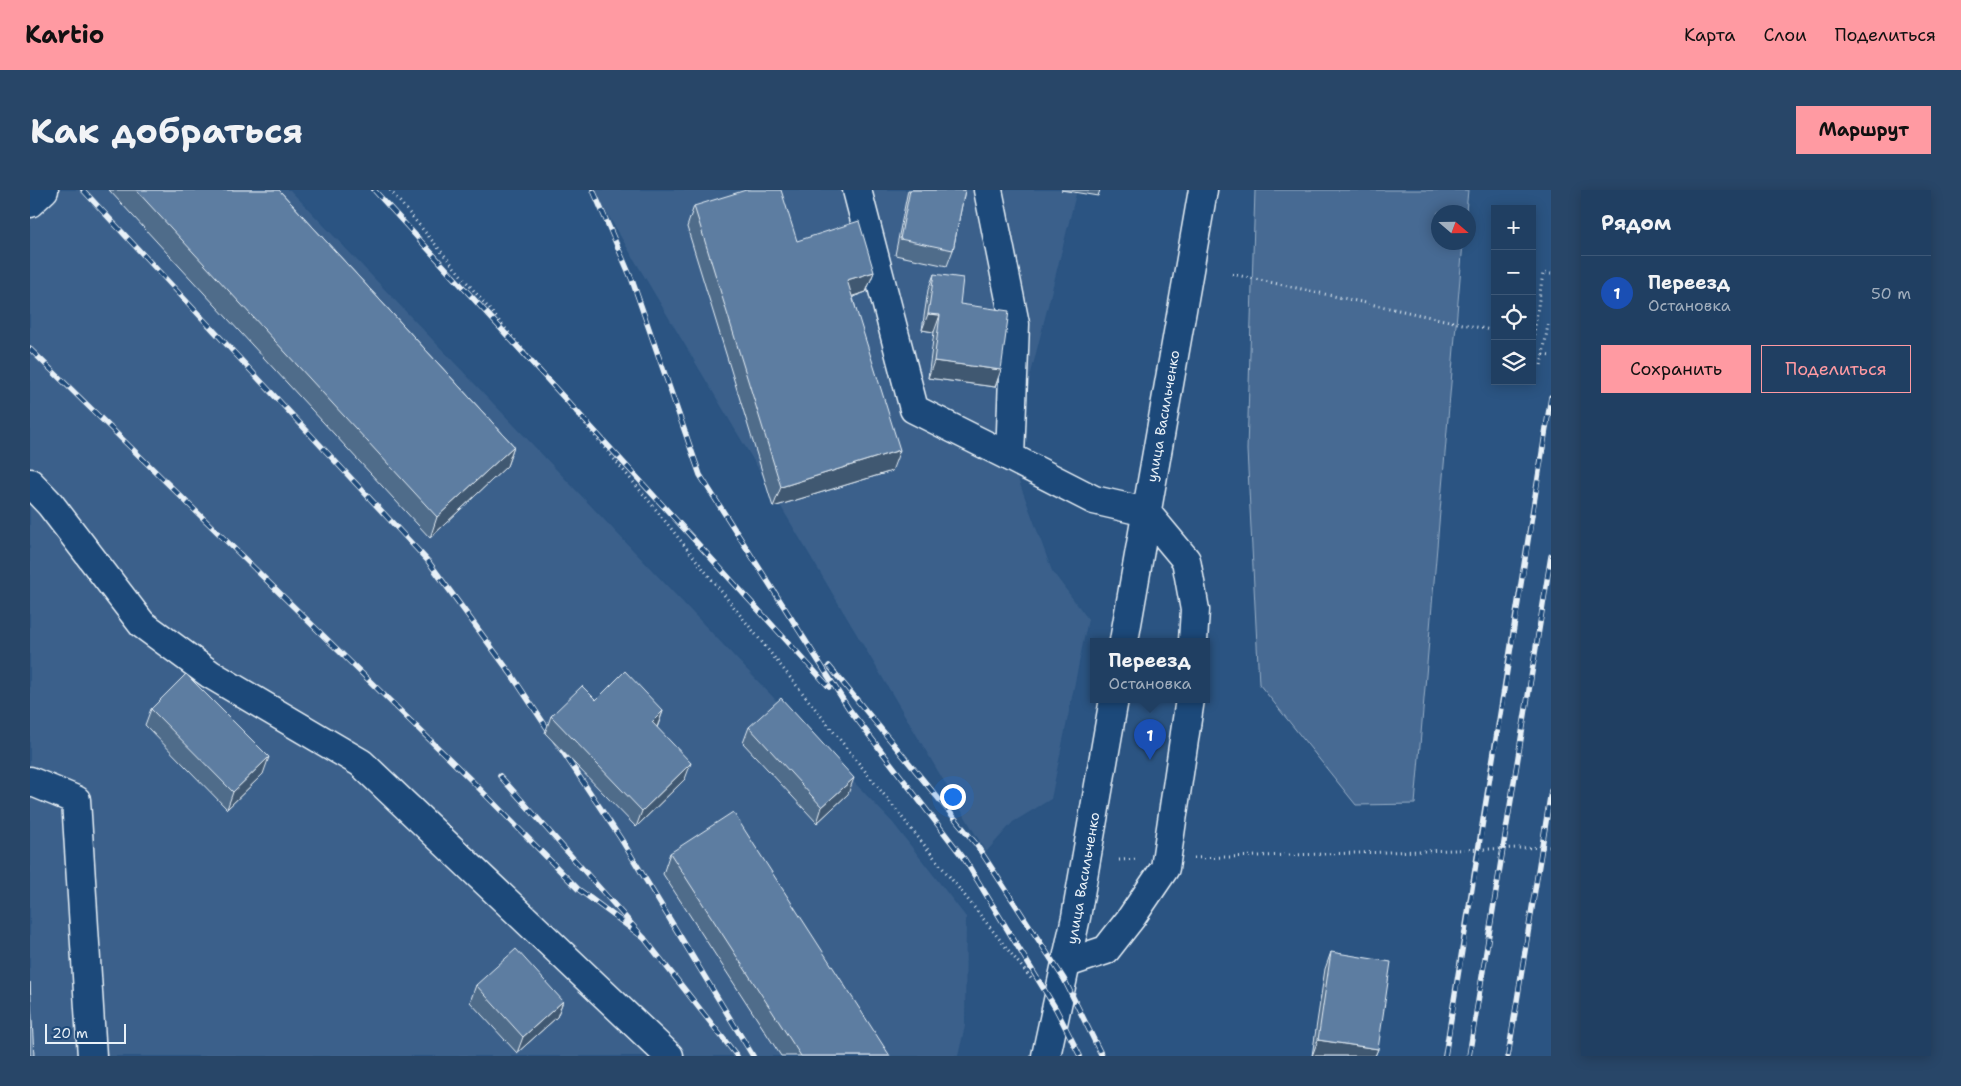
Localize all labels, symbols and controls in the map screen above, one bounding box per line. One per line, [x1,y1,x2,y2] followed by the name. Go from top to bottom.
[25,19,104,51] text: Kartio
[1684,23,1735,47] text: Карта
[1763,23,1807,47] text: Слои
[1835,23,1936,47] text: Поделиться
[1796,106,1931,154] button: Маршрут
[30,107,303,154] text: Как добраться
[1431,205,1476,250] north arrow
[1491,205,1536,385] map controls
[1491,205,1536,250] button: +
[1601,209,1671,237] text: Рядом
[1491,250,1536,295] button: −
[1648,270,1730,295] text: Переезд
[1613,283,1621,304] text: 1
[1871,283,1911,304] text: 50 m
[1491,295,1536,340] button: locate
[1648,295,1731,316] text: Остановка
[1491,340,1536,385] button: layers
[1601,345,1751,393] button: Сохранить
[1761,345,1911,393] button: Поделиться
[1143,349,1183,483] street label: улица Васильченко
[1090,638,1210,703] popup
[1109,648,1191,673] text: Переезд
[1109,673,1191,694] text: Остановка
[1134,719,1166,760] pin: 1
[940,784,966,810] your location
[1063,811,1103,945] street label: улица Васильченко
[45,1021,126,1044] scale bar
[52,1024,88,1042] text: 20 m

